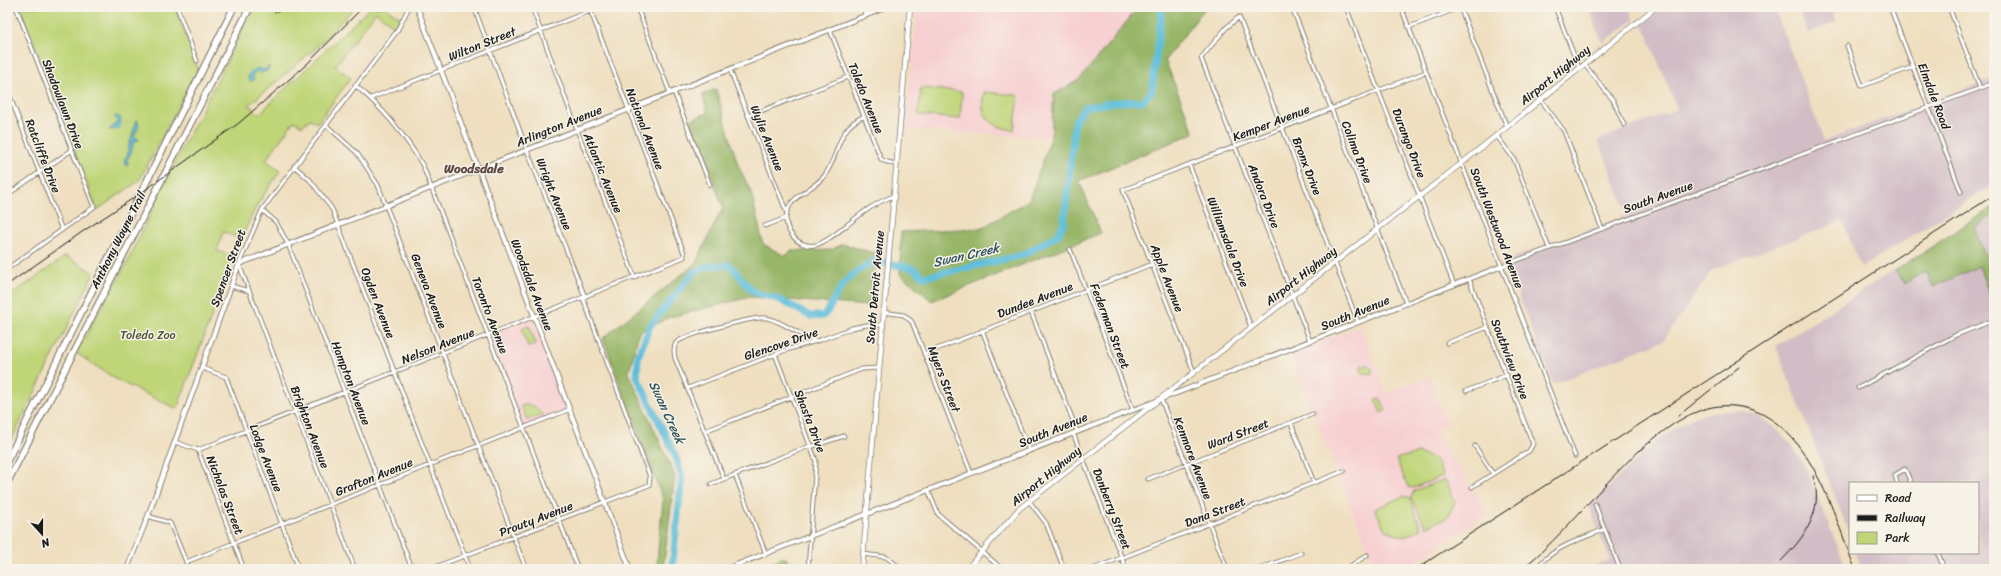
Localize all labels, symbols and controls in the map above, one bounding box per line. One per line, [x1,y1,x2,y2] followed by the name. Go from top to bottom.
[445,20,520,68] street label: Wilton Street
[1514,39,1596,111] street label: Airport Highway
[36,56,90,152] street label: Shadowlawn Drive
[842,59,890,137] street label: Toledo Avenue
[1911,59,1957,133] street label: Elmdale Road
[619,85,671,173] street label: National Avenue
[1229,98,1313,148] street label: Kemper Avenue
[512,99,605,154] street label: Arlington Avenue
[744,102,790,174] street label: Wylie Avenue
[1386,105,1432,181] street label: Durango Drive
[19,116,67,196] street label: Ratcliffe Drive
[1335,117,1379,187] street label: Colima Drive
[576,129,629,217] street label: Atlantic Avenue
[1286,134,1328,199] street label: Bronx Drive
[529,154,579,234] street label: Wright Avenue
[444,157,504,180] district label: Woodsdale
[1241,159,1286,232] street label: Andora Drive
[1464,164,1530,292] street label: South Westwood Avenue
[1620,174,1696,220] street label: South Avenue
[83,187,152,294] street label: Anthony Wayne Trail
[1201,193,1255,291] street label: Williamsdale Drive
[204,226,252,310] street label: Spencer Street
[859,229,891,345] street label: South Detroit Avenue
[504,236,560,334] street label: Woodsdale Avenue
[931,236,1003,274] water label: Swan Creek
[1143,240,1190,315] street label: Apple Avenue
[1259,240,1342,312] street label: Airport Highway
[405,250,454,332] street label: Geneva Avenue
[354,264,402,342] street label: Ogden Avenue
[465,273,515,357] street label: Toronto Avenue
[994,275,1076,325] street label: Dundee Avenue
[1084,280,1136,372] street label: Federman Street
[1317,289,1393,337] street label: South Avenue
[1485,315,1536,403] street label: Southview Drive
[398,321,478,371] street label: Nelson Avenue
[741,321,821,367] street label: Glencove Drive
[120,324,176,346] park label: Toledo Zoo
[325,338,377,428] street label: Hampton Avenue
[921,342,967,417] street label: Myers Street
[642,377,693,449] water label: Swan Creek
[284,382,336,472] street label: Brighton Avenue
[788,386,832,456] street label: Shasta Drive
[1015,406,1091,454] street label: South Avenue
[1204,412,1272,456] street label: Ward Street
[1167,413,1219,503] street label: Kenmore Avenue
[243,421,289,495] street label: Lodge Avenue
[1005,440,1087,512] street label: Airport Highway
[332,451,416,503] street label: Grafton Avenue
[200,452,250,538] street label: Nicholas Street
[1086,465,1138,553] street label: Danberry Street
[1849,482,1979,554] legend
[1885,487,1912,509] text: Road
[1181,490,1249,534] street label: Dana Street
[496,495,576,543] street label: Prouty Avenue
[1885,507,1926,529] text: Railway
[22,514,62,554] north arrow
[1885,527,1910,549] text: Park
[38,532,53,553] text: N

